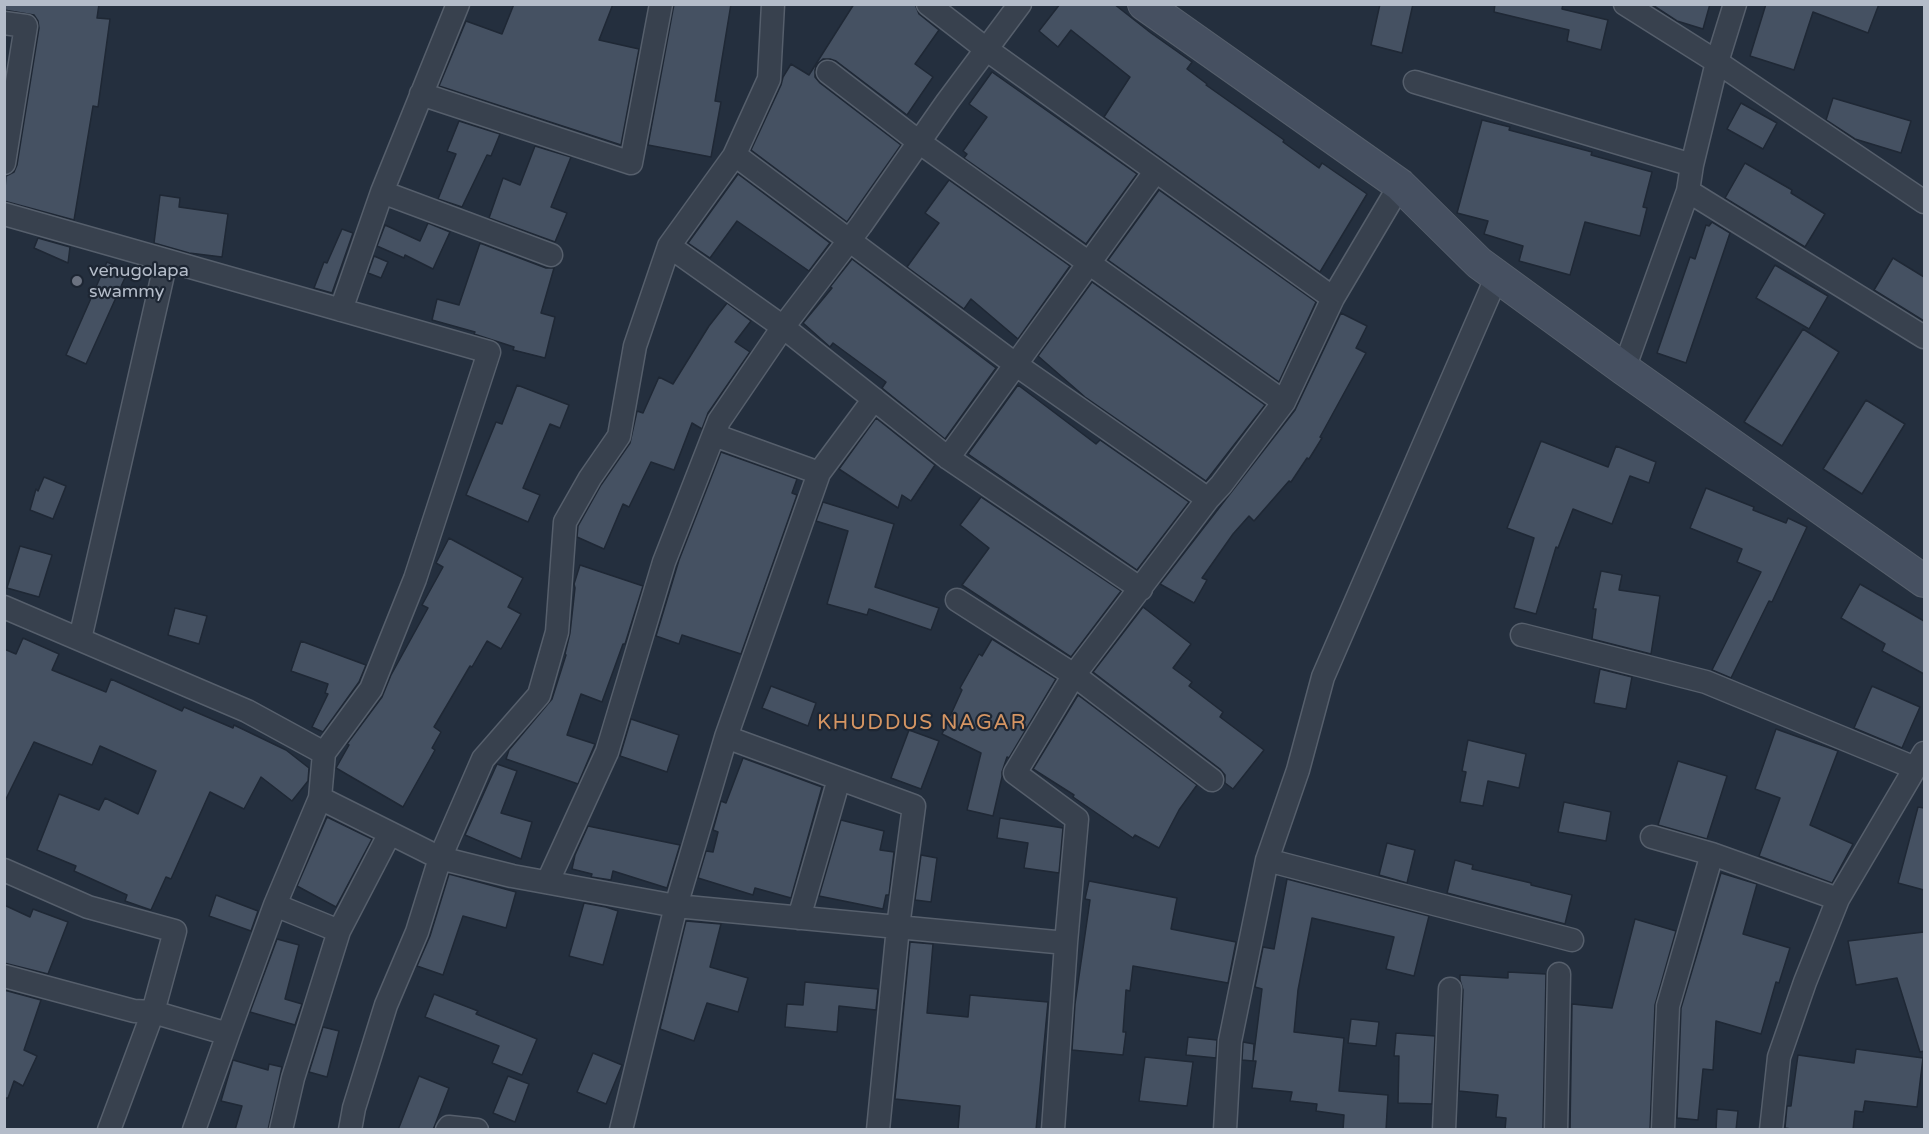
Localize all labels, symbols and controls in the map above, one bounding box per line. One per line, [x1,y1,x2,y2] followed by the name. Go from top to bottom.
[89,260,189,302] place label: venugolapa swammy
[70,274,84,288] marker: venugolapa swammy
[817,710,1027,736] district label: KHUDDUS NAGAR

